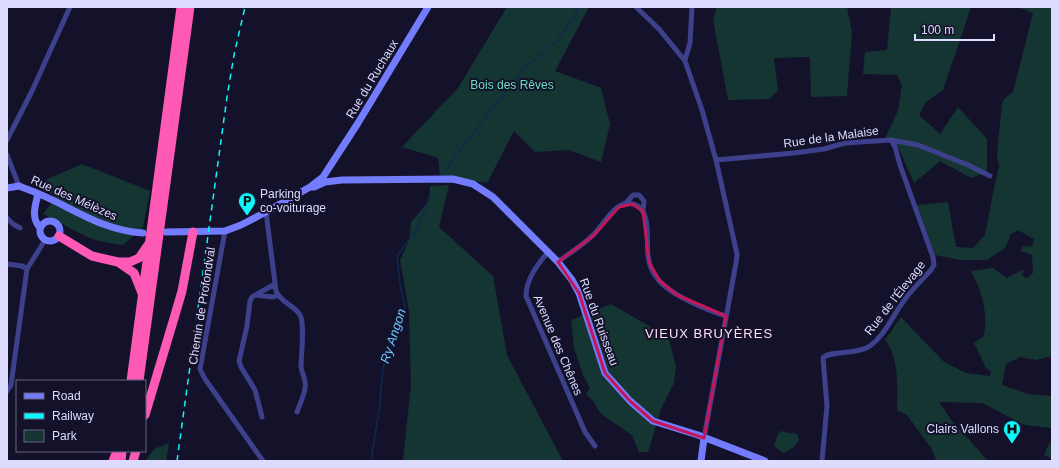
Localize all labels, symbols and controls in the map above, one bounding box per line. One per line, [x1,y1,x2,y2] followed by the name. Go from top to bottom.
[915,16,994,42] scale bar
[921,23,954,37] text: 100 m
[343,37,401,121] street label: Rue du Ruchaux
[470,78,554,92] park label: Bois des Rêves
[782,123,880,151] street label: Rue de la Malaise
[29,173,119,223] street label: Rue des Mélèzes
[260,187,326,215] place label: Parking co-voiturage
[237,191,257,216] parking icon: Parking co-voiturage
[186,246,218,366] street label: Chemin de Profondval
[861,257,929,338] street label: Rue de l'Élevage
[577,276,621,368] street label: Rue du Ruisseau
[530,293,586,397] street label: Avenue des Chênes
[377,307,409,365] water label: Ry Angon
[645,326,773,341] district label: VIEUX BRUYÈRES
[16,380,146,452] legend
[52,389,81,403] text: Road
[52,409,94,423] text: Railway
[1002,419,1022,444] hospital icon: Clairs Vallons
[927,422,999,436] place label: Clairs Vallons
[52,429,78,443] text: Park

